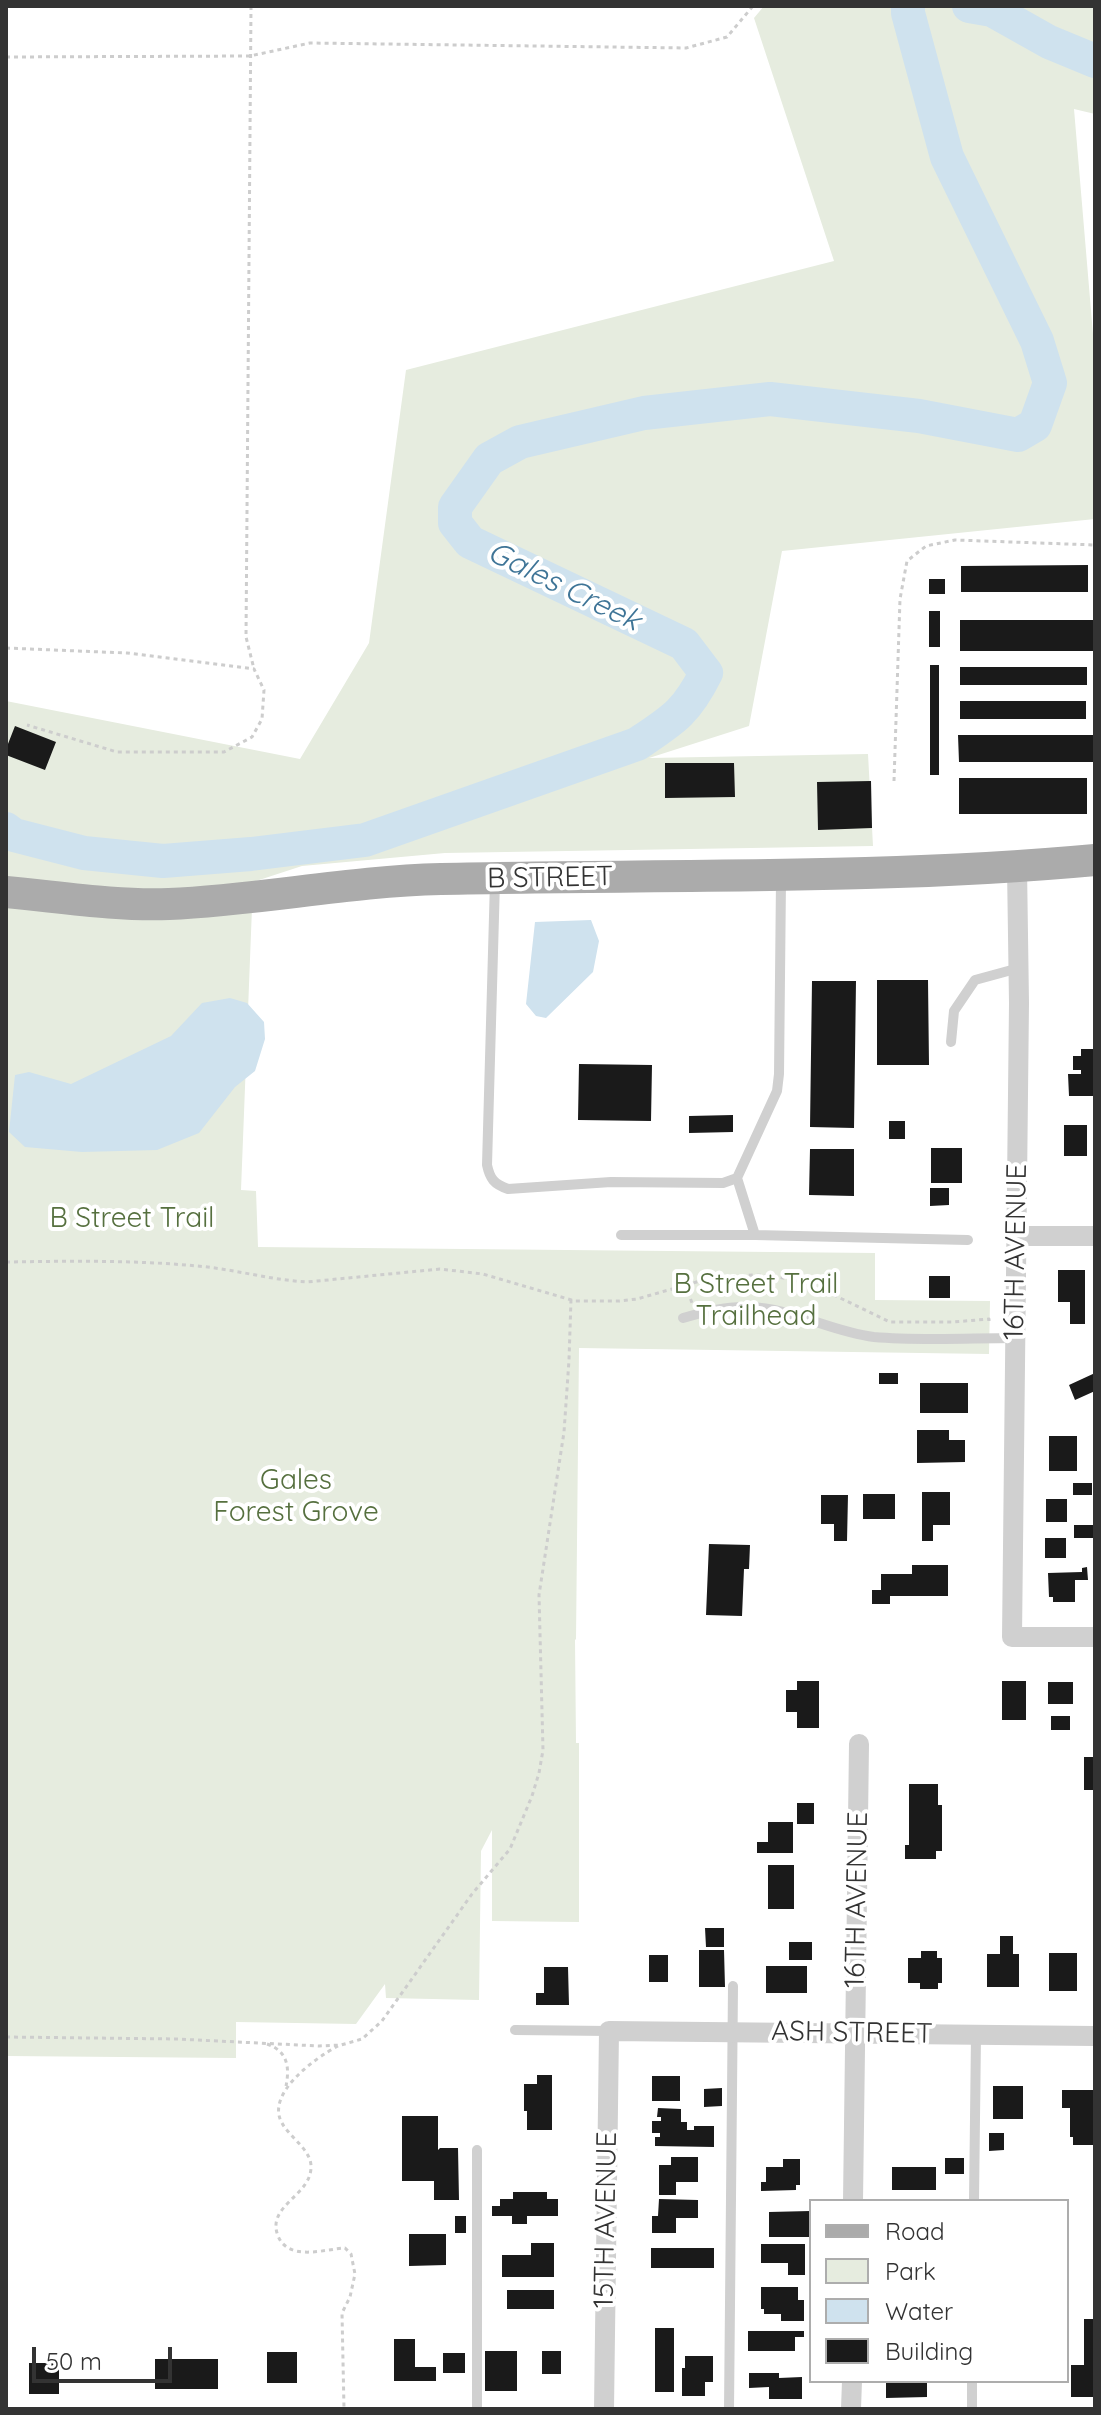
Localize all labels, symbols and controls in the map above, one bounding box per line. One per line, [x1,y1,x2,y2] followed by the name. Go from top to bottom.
[482,535,646,639] water label: Gales Creek
[487,860,613,896] street label: B STREET
[998,1163,1034,1341] street label: 16TH AVENUE
[49,1202,215,1236] park label: B Street Trail
[673,1268,839,1334] park label: B Street Trail Trailhead
[213,1464,379,1530] park label: Gales Forest Grove
[839,1811,875,1989] street label: 16TH AVENUE
[771,2015,933,2051] street label: ASH STREET
[588,2131,624,2309] street label: 15TH AVENUE
[809,2199,1069,2383] legend
[885,2216,945,2246] text: Road
[885,2256,936,2286] text: Park
[885,2296,953,2326] text: Water
[36,2331,176,2381] scale bar
[885,2336,973,2366] text: Building
[46,2346,102,2376] text: 50 m

